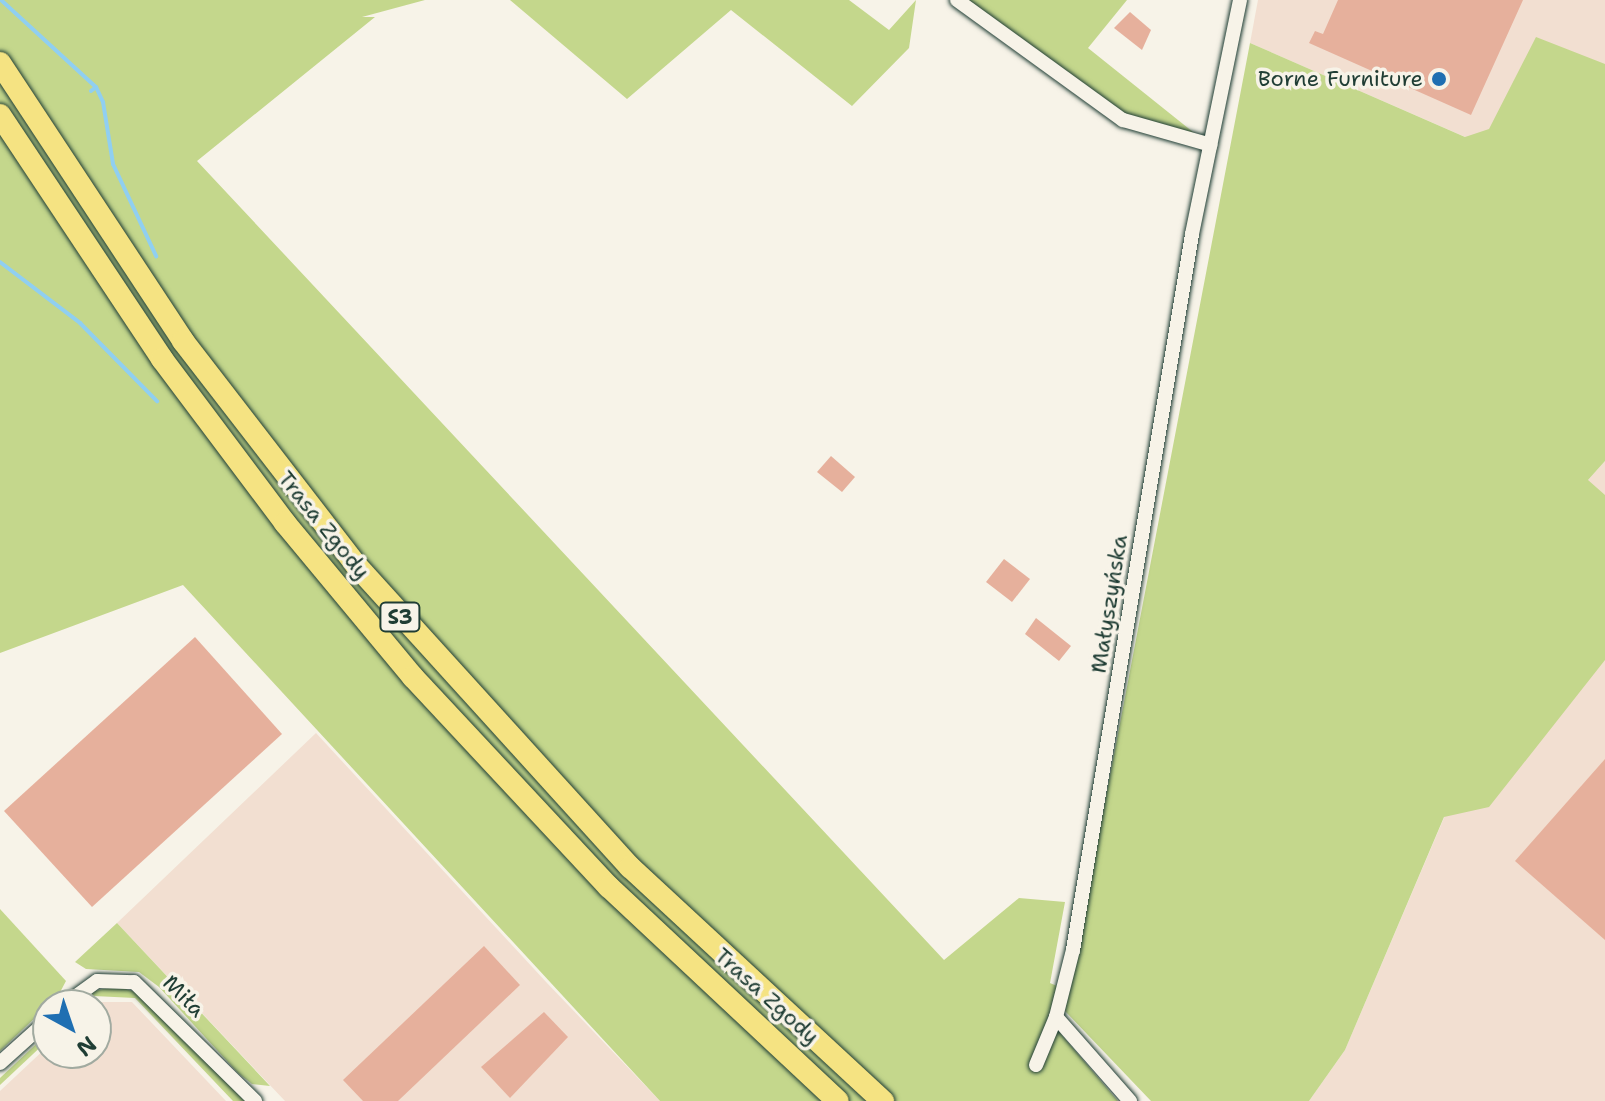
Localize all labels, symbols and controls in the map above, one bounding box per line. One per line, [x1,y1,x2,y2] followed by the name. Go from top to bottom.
[1258,66,1423,92] place label: Borne Furniture
[1430,70,1448,88] marker: Borne Furniture
[272,466,376,584] street label: Trasa Zgody
[1085,533,1133,675] street label: Małyszyńska
[378,601,422,633] road number: S3
[709,942,825,1050] street label: Trasa Zgody
[157,969,211,1023] street label: Miła
[32,989,112,1069] north arrow
[70,1030,102,1063] text: N

